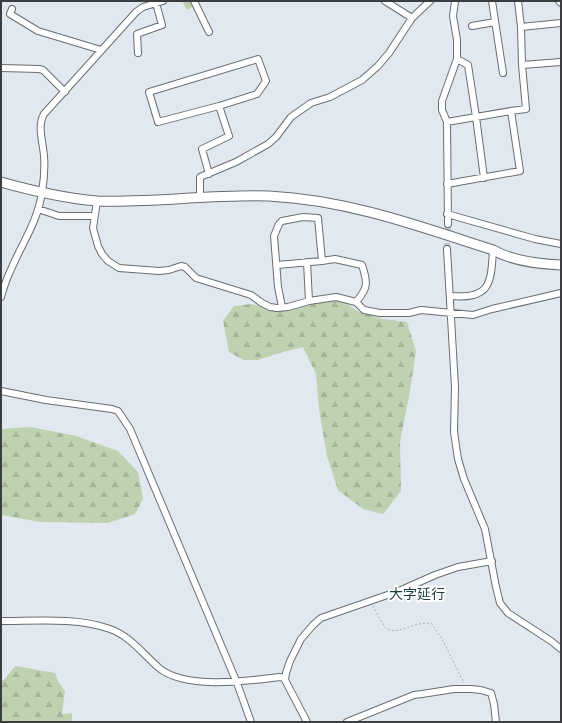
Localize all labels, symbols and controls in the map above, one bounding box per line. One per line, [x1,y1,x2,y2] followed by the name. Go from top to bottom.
[389,584,445,603] district label: 大字延行

